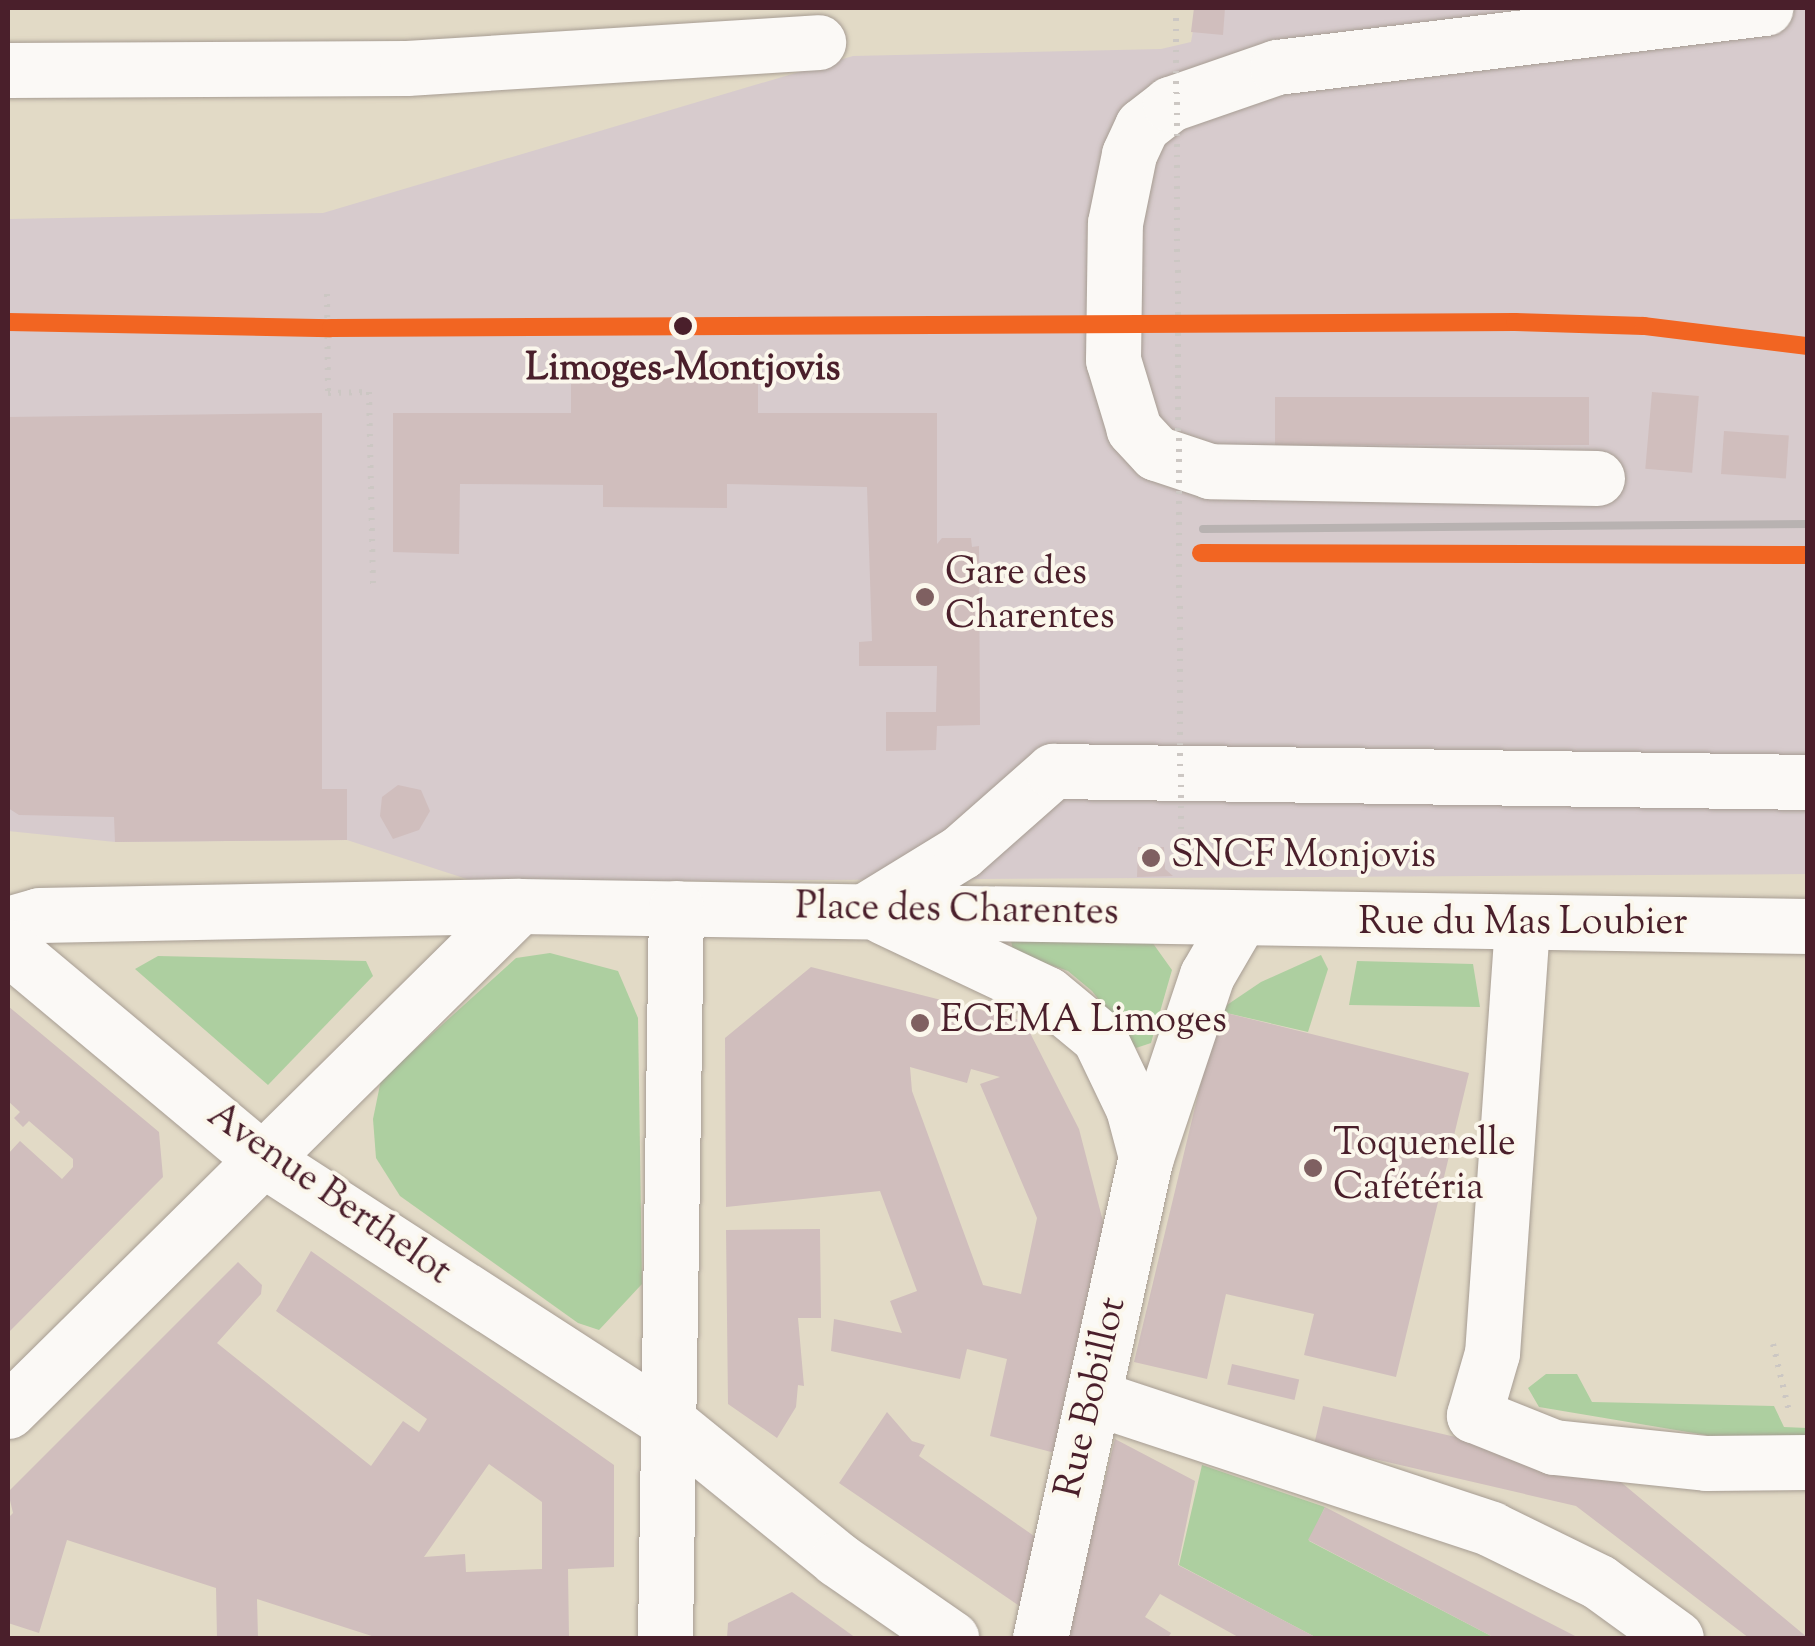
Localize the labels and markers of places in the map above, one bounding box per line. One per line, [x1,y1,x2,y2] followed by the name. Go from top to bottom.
[666,309,700,343] marker: Limoges-Montjovis
[525,348,841,394] place label: Limoges-Montjovis
[945,552,1115,642] place label: Gare des Charentes
[914,586,936,608] marker: Gare des Charentes
[1171,835,1436,881] place label: SNCF Monjovis
[1140,847,1162,869] marker: SNCF Monjovis
[940,1000,1227,1046] place label: ECEMA Limoges
[909,1012,931,1034] marker: ECEMA Limoges
[1333,1123,1516,1212] place label: Toquenelle Cafétéria
[1302,1157,1324,1179] marker: Toquenelle Cafétéria

